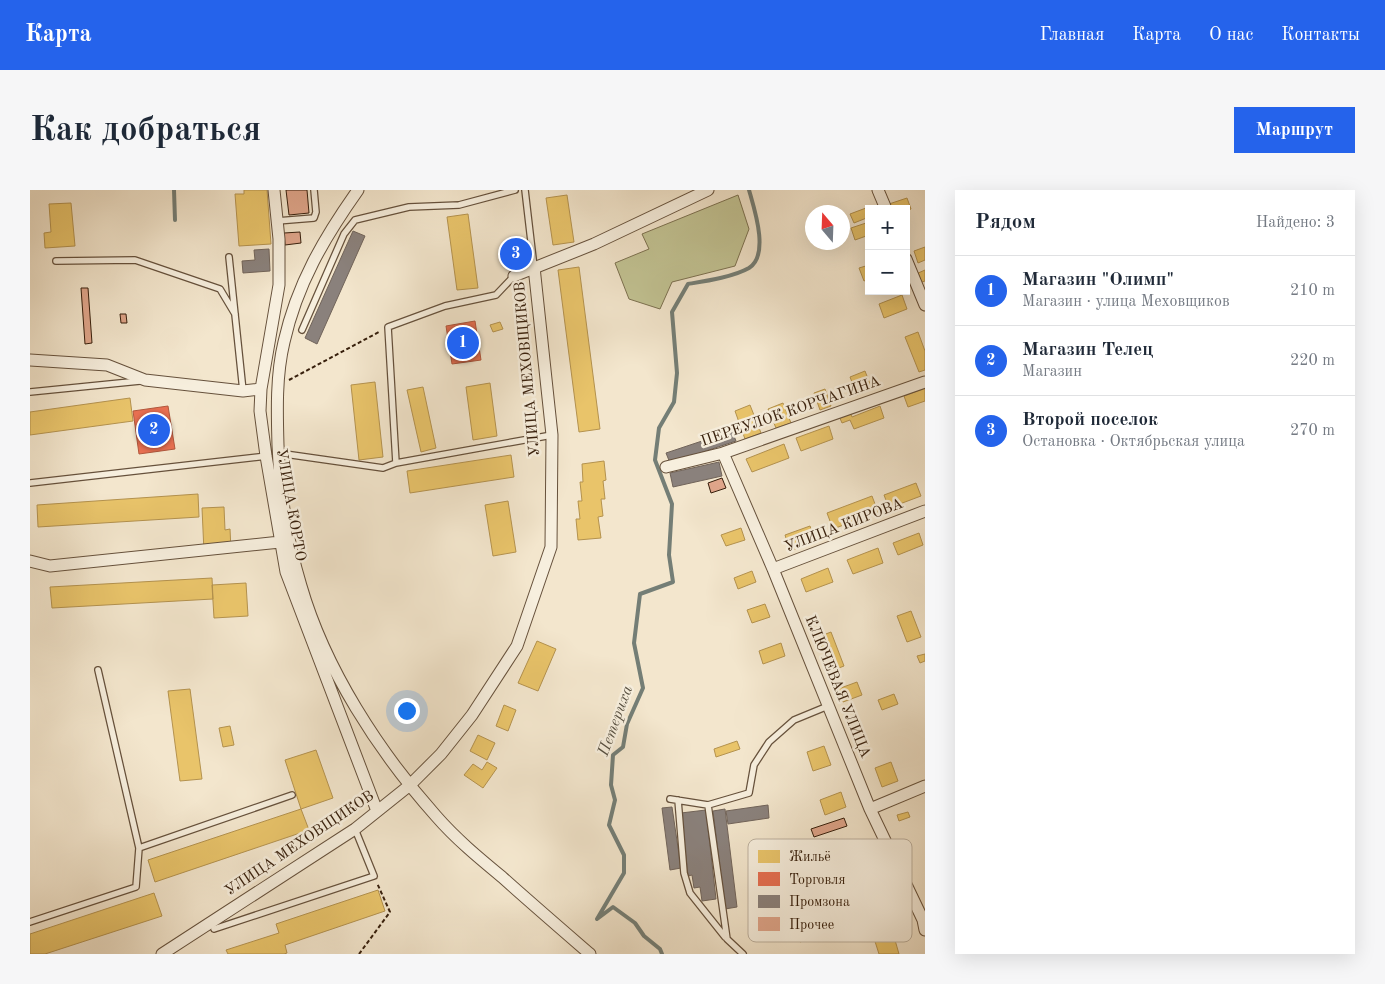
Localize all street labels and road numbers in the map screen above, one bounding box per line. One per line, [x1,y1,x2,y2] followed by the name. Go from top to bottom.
[513,281,543,457] street label: УЛИЦА МЕХОВЩИКОВ
[699,374,883,450] street label: ПЕРЕУЛОК КОРЧАГИНА
[273,448,307,562] street label: УЛИЦА КОРТО
[783,496,906,555] street label: УЛИЦА КИРОВА
[802,614,873,761] street label: КЛЮЧЕВАЯ УЛИЦА
[223,789,377,899] street label: УЛИЦА МЕХОВЩИКОВ

